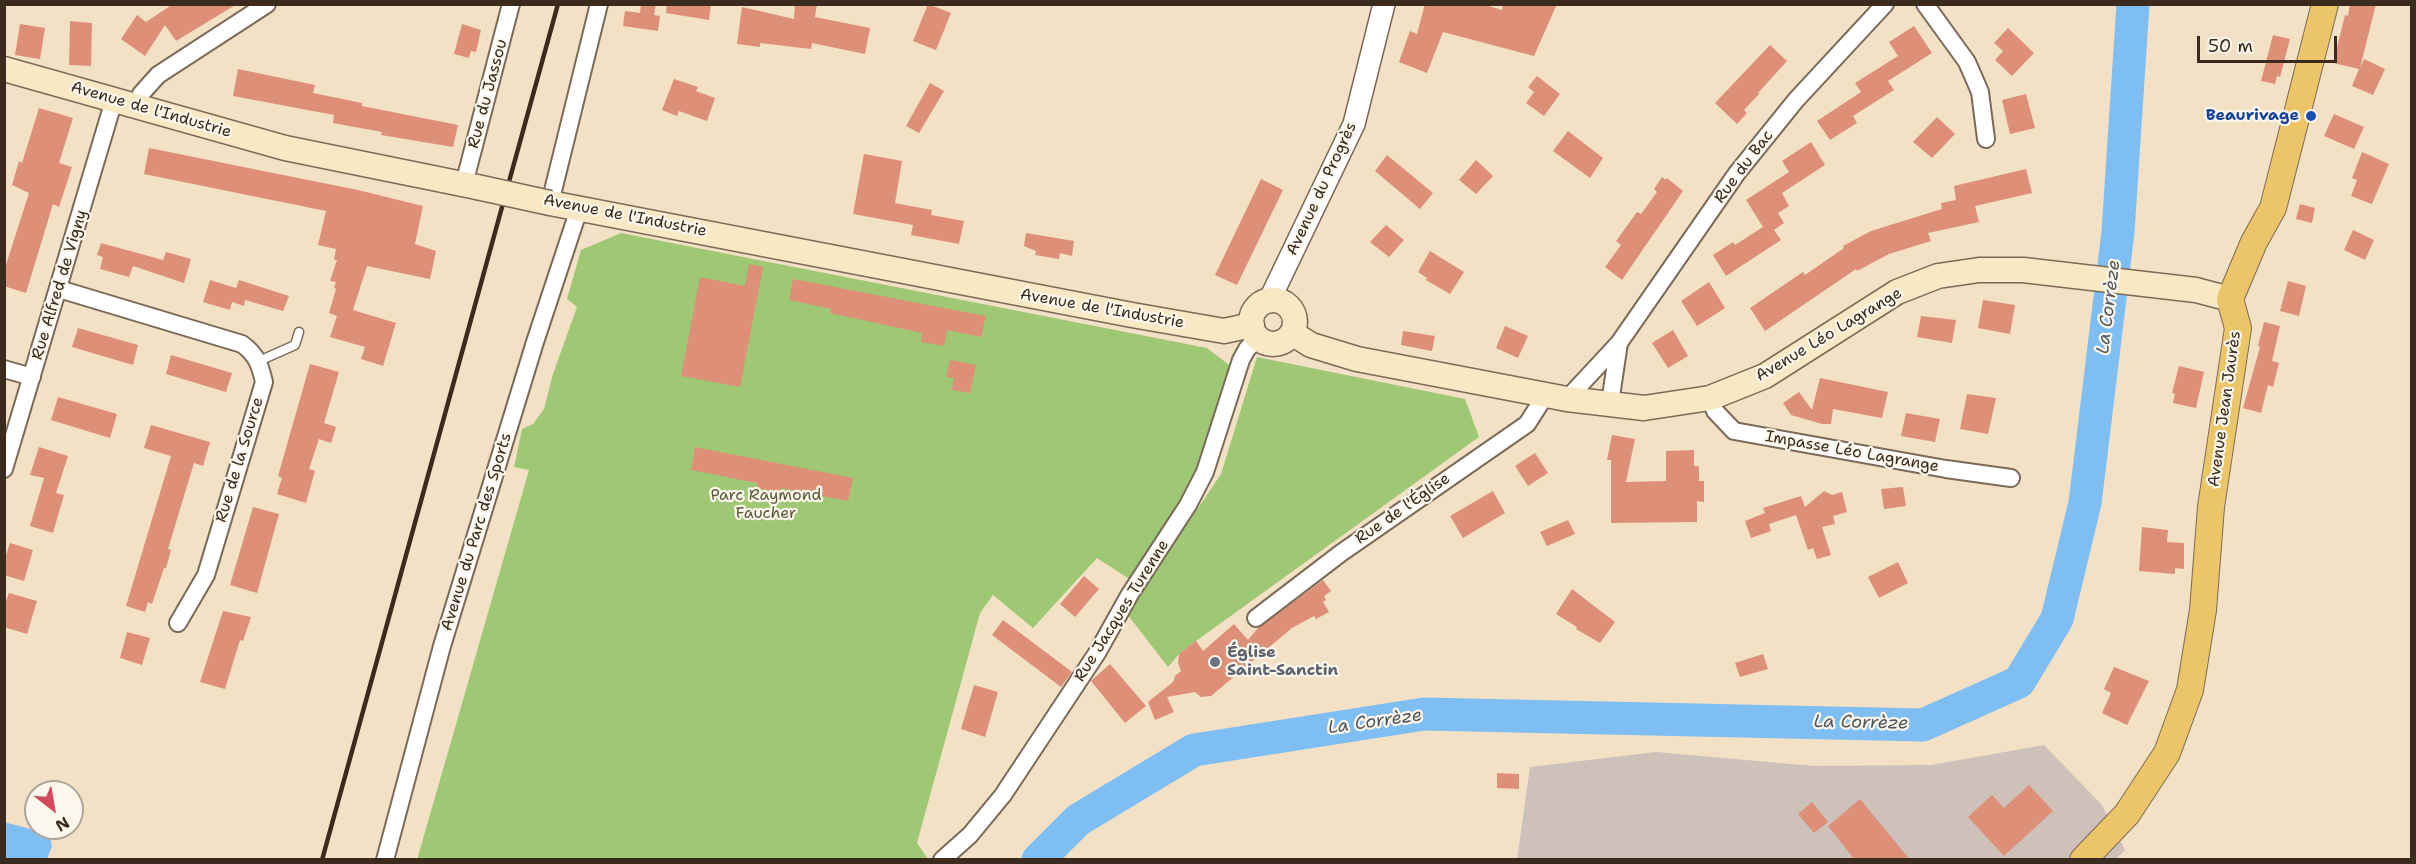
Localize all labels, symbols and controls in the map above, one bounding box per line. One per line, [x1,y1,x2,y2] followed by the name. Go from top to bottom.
[2200,24,2340,62] scale bar
[2208,34,2253,58] text: 50 m
[464,37,512,151] street label: Rue du Jassou
[69,78,233,142] street label: Avenue de l'Industrie
[2206,106,2299,126] place label: Beaurivage
[2304,109,2318,123] marker: Beaurivage
[1283,119,1361,259] street label: Avenue du Progrès
[1710,127,1778,207] street label: Rue du Bac
[542,191,708,241] street label: Avenue de l'Industrie
[28,208,92,362] street label: Rue Alfred de Vigny
[2093,259,2125,355] water label: La Corrèze
[1752,284,1906,386] street label: Avenue Léo Lagrange
[1019,285,1185,333] street label: Avenue de l'Industrie
[2205,330,2245,488] street label: Avenue Jean Jaurès
[212,395,268,525] street label: Rue de la Source
[1764,427,1940,477] street label: Impasse Léo Lagrange
[438,431,516,633] street label: Avenue du Parc des Sports
[1352,469,1454,549] street label: Rue de l'Église
[710,486,822,524] park label: Parc Raymond Faucher
[1071,537,1173,685] street label: Rue Jacques Turenne
[1227,643,1338,681] place label: Église Saint-Sanctin
[1208,655,1222,669] marker: Église Saint-Sanctin
[1327,705,1423,739] water label: La Corrèze
[1813,711,1909,735] water label: La Corrèze
[24,780,84,840] north arrow
[52,812,73,836] text: N

